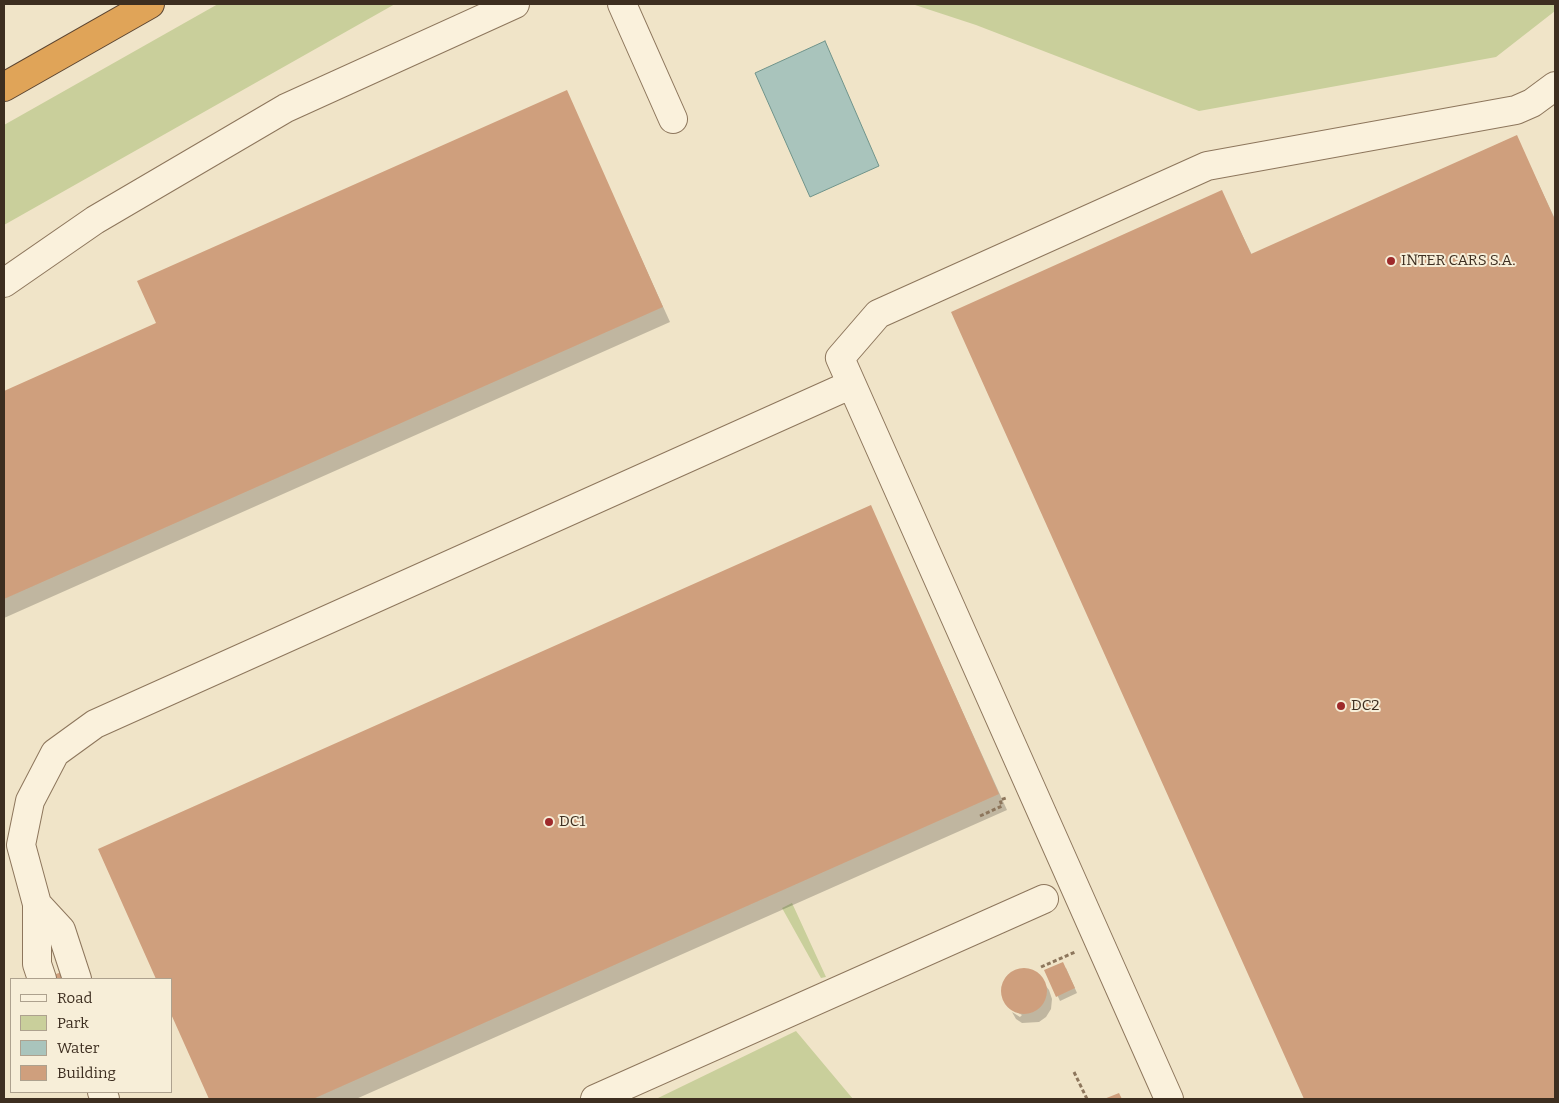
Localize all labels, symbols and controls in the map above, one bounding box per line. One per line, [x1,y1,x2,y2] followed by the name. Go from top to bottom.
[1401,252,1515,270] place label: INTER CARS S.A.
[1385,255,1397,267] marker: INTER CARS S.A.
[1351,697,1379,715] place label: DC2
[1335,700,1347,712] marker: DC2
[559,813,585,831] place label: DC1
[543,816,555,828] marker: DC1
[10,978,172,1093] legend
[57,989,92,1007] text: Road
[57,1014,89,1032] text: Park
[57,1039,99,1057] text: Water
[57,1064,116,1082] text: Building

